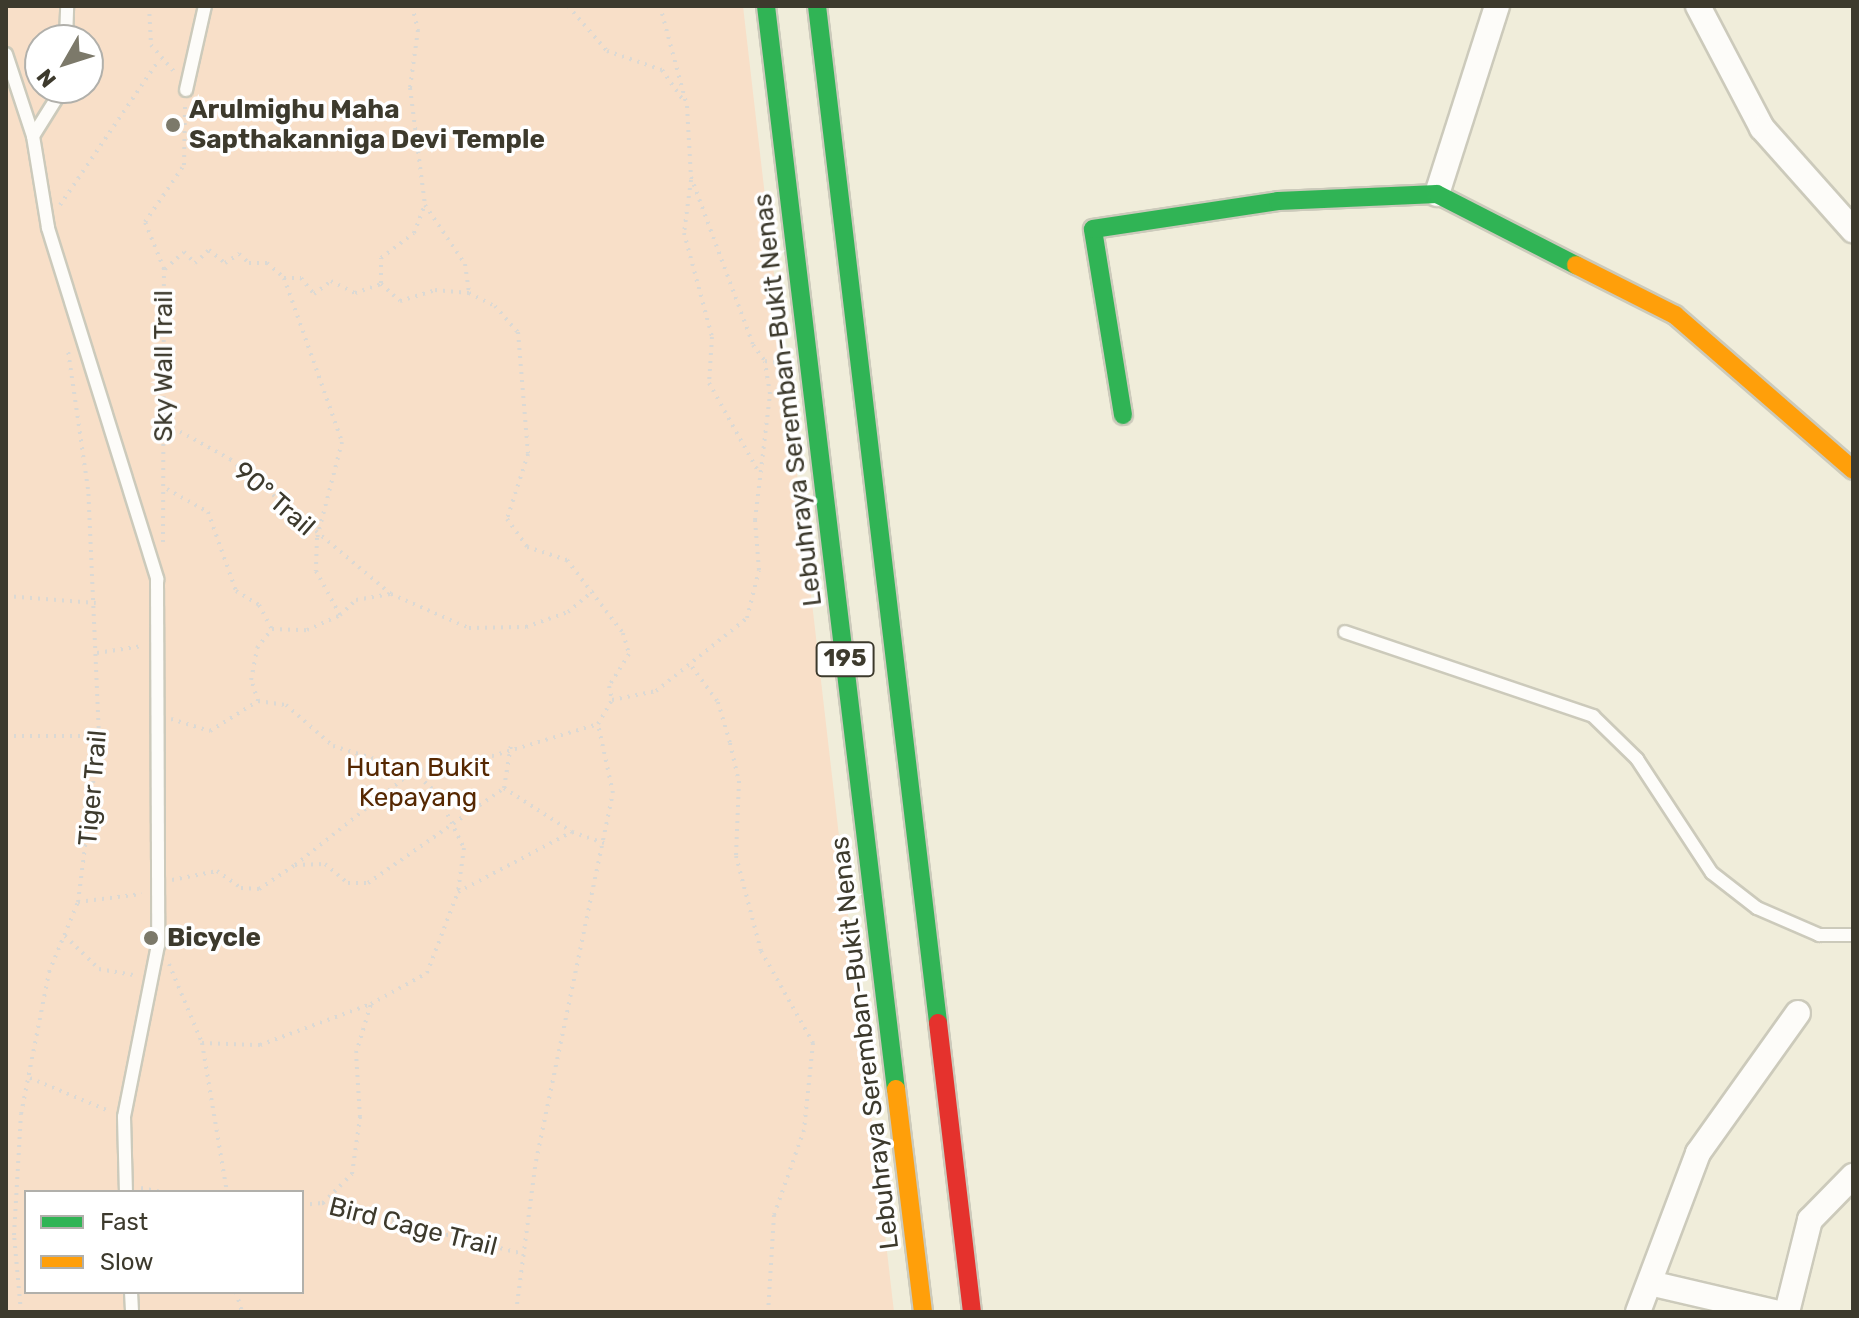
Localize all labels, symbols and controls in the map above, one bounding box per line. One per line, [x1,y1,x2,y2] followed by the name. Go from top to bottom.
[24,24,104,104] north arrow
[31,64,62,93] text: N
[189,94,545,156] place label: Arulmighu Maha Sapthakanniga Devi Temple
[164,116,182,134] marker: Arulmighu Maha Sapthakanniga Devi Temple
[747,192,829,608] street label: Lebuhraya Seremban-Bukit Nenas
[148,289,180,443] street label: Sky Wall Trail
[227,455,321,543] street label: 90° Trail
[815,639,875,679] road number: 195
[72,728,114,848] street label: Tiger Trail
[346,752,490,814] park label: Hutan Bukit Kepayang
[824,835,906,1251] street label: Lebuhraya Seremban-Bukit Nenas
[167,922,261,954] place label: Bicycle
[142,929,160,947] marker: Bicycle
[24,1190,304,1294] legend
[325,1191,501,1263] street label: Bird Cage Trail
[100,1208,148,1236] text: Fast
[100,1248,153,1276] text: Slow

